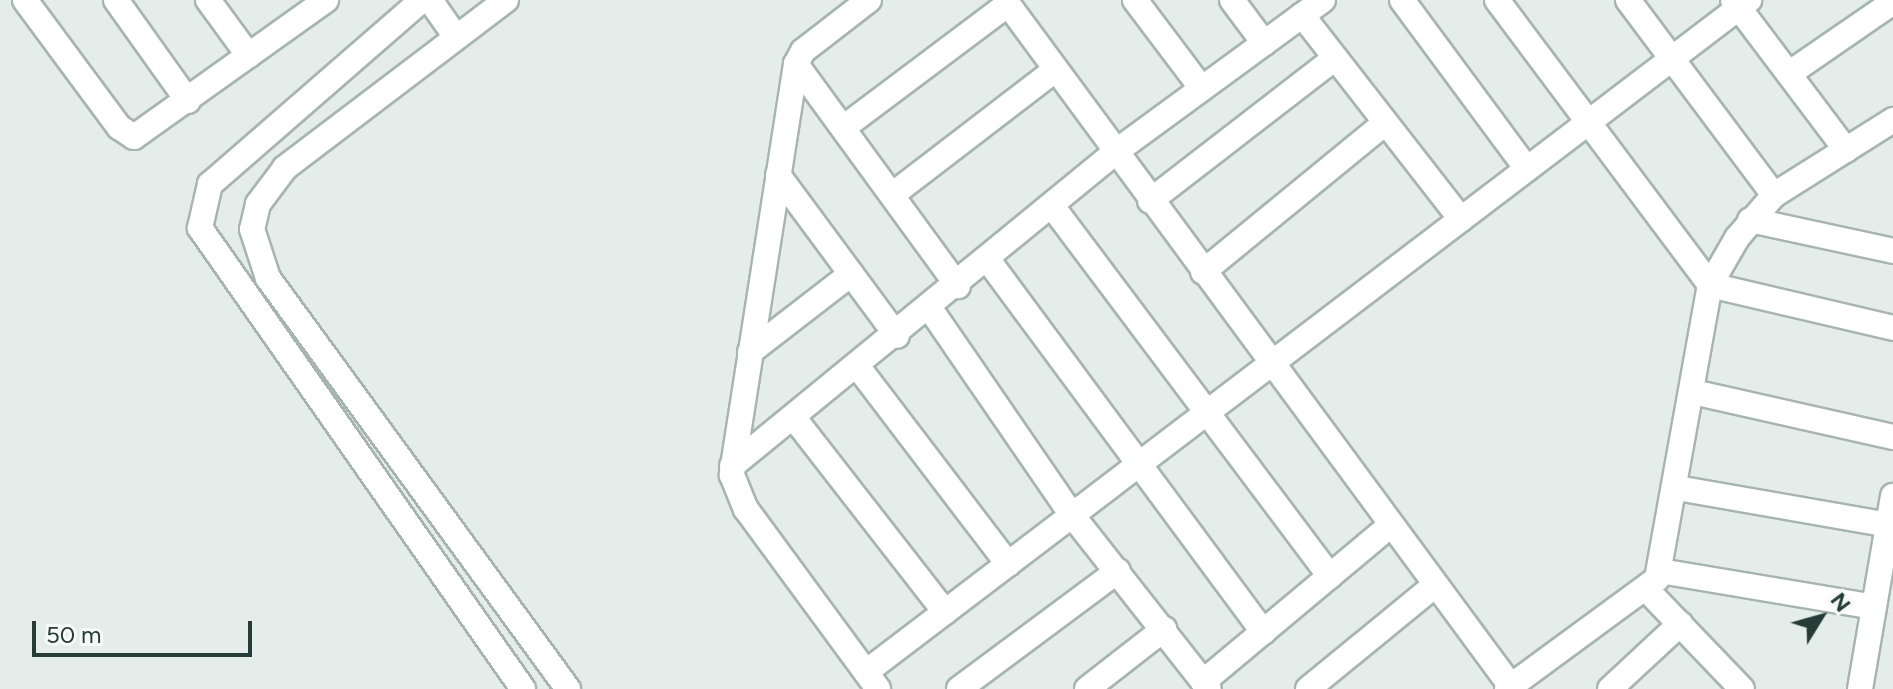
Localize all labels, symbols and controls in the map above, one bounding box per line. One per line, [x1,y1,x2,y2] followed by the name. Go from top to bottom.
[1781,577,1861,657] north arrow
[1825,587,1856,617] text: N
[36,605,256,655] scale bar
[46,620,102,649] text: 50 m

